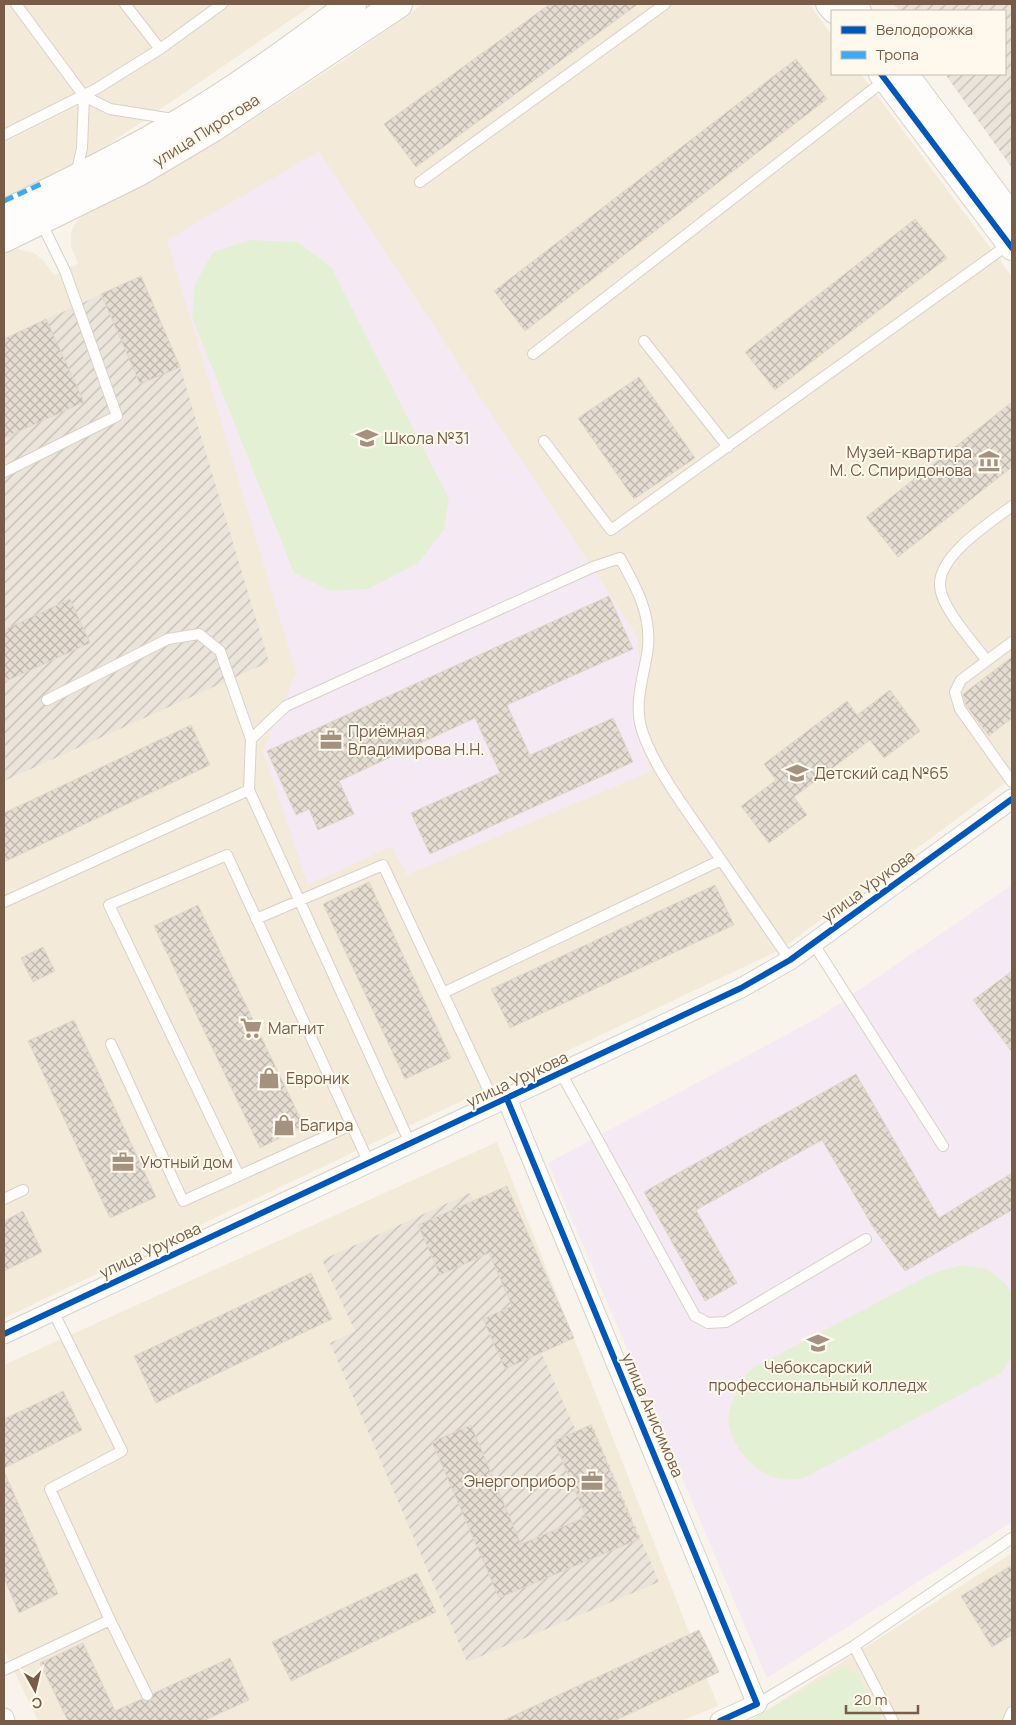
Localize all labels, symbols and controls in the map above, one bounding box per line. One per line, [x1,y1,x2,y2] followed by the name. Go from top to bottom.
[831,10,1006,75] legend
[876,19,973,40] text: Велодорожка
[876,44,919,65] text: Тропа
[149,88,263,172] street label: улица Пирогова
[354,425,380,451] school or university icon: Школа №31
[384,427,470,449] place label: Школа №31
[830,441,972,481] place label: Музей-квартира М. С. Спиридонова
[976,448,1002,474] museum icon: Музей-квартира М. С. Спиридонова
[348,720,484,760] place label: Приёмная Владимирова Н.Н.
[318,727,344,753] office icon: Приёмная Владимирова Н.Н.
[784,760,810,786] school or university icon: Детский сад №65
[814,762,949,784] place label: Детский сад №65
[817,845,919,927] street label: улица Урукова
[238,1015,264,1041] supermarket icon: Магнит
[268,1017,324,1039] place label: Магнит
[462,1046,572,1112] street label: улица Урукова
[256,1065,282,1091] shop icon: Евроник
[286,1067,350,1089] place label: Евроник
[271,1112,297,1138] shop icon: Багира
[300,1114,353,1136] place label: Багира
[110,1149,136,1175] office icon: Уютный дом
[140,1151,233,1173] place label: Уютный дом
[95,1217,205,1283] street label: улица Урукова
[805,1330,831,1356] school or university icon: Чебоксарский профессиональный колледж
[617,1349,689,1481] street label: улица Анисимова
[708,1356,928,1396] place label: Чебоксарский профессиональный колледж
[579,1468,605,1494] office icon: Энергоприбор
[464,1470,576,1492] place label: Энергоприбор
[10,1665,60,1715] north arrow
[846,1682,918,1714] scale bar
[854,1689,887,1710] text: 20 m
[30,1693,43,1713] text: С

